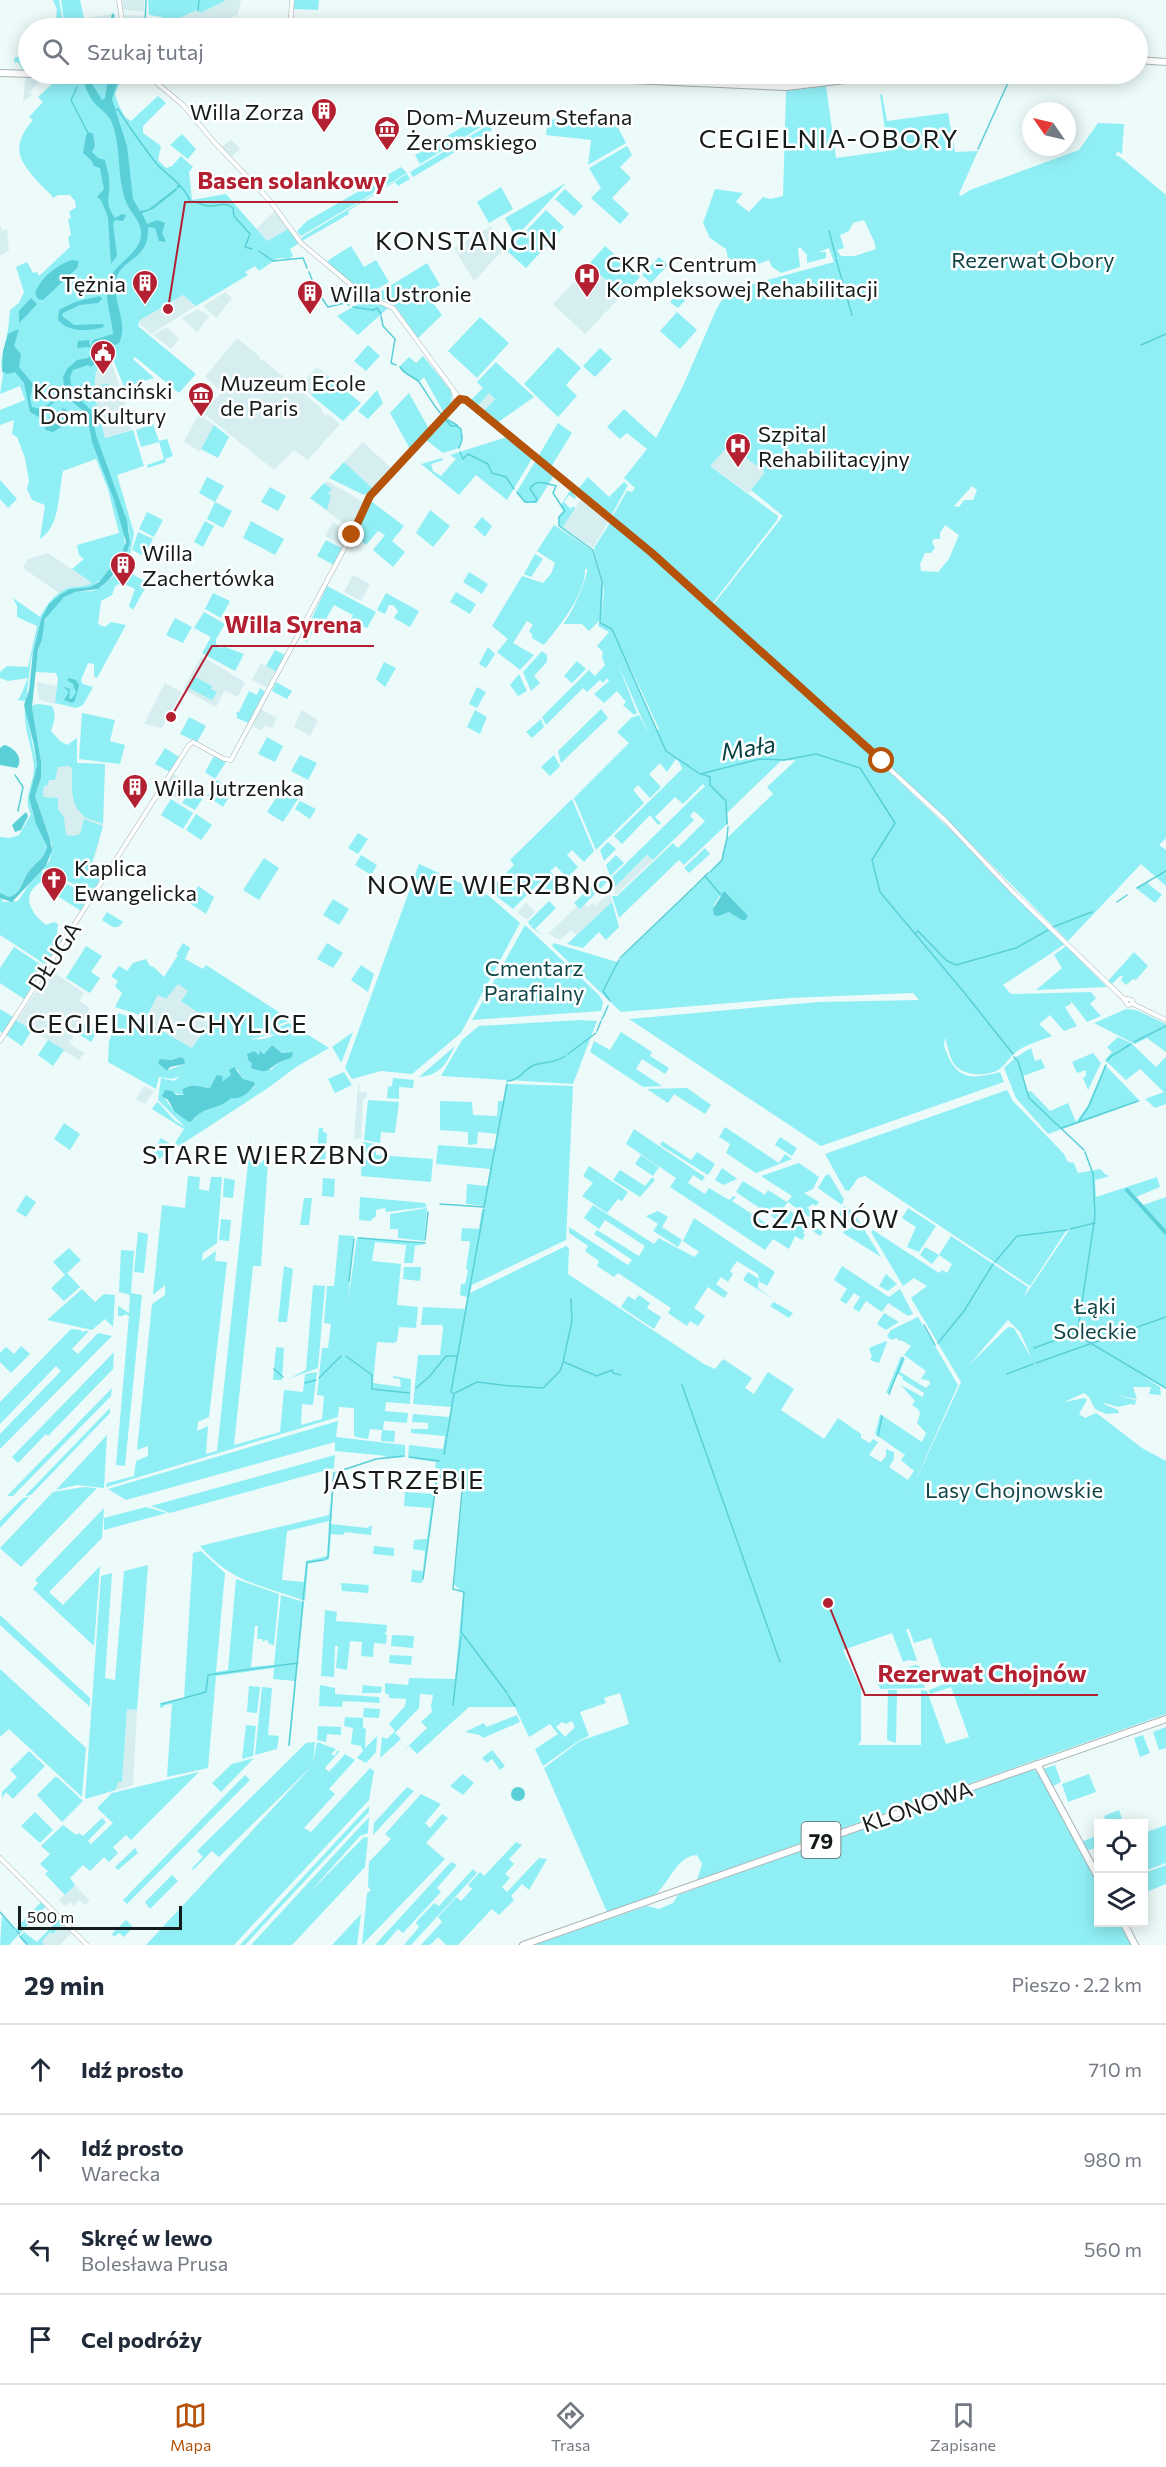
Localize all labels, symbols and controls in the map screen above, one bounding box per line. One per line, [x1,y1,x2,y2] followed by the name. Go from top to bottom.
[18,18,1148,84] search box
[39,35,72,68] icon: search
[87,38,204,65] text: Szukaj tutaj
[309,96,339,134] building icon: Willa Zorza
[190,98,304,125] place label: Willa Zorza
[1022,102,1076,156] north arrow
[406,103,632,155] place label: Dom-Muzeum Stefana Żeromskiego
[372,114,402,152] museum icon: Dom-Muzeum Stefana Żeromskiego
[699,122,959,153] district label: CEGIELNIA-OBORY
[185,160,398,202] callout: Basen solankowy
[197,165,387,194] text: Basen solankowy
[375,224,559,255] district label: KONSTANCIN
[951,246,1115,273] park label: Rezerwat Obory
[606,250,878,302] place label: CKR - Centrum Kompleksowej Rehabilitacji
[572,261,602,299] hospital icon: CKR - Centrum Kompleksowej Rehabilitacji
[130,268,160,306] building icon: Tężnia
[61,270,126,297] place label: Tężnia
[295,278,325,316] building icon: Willa Ustronie
[330,280,471,307] place label: Willa Ustronie
[88,338,118,376] public building icon: Konstanciński Dom Kultury
[220,369,366,421] place label: Muzeum Ecole de Paris
[33,377,173,429] place label: Konstanciński Dom Kultury
[186,380,216,418] museum icon: Muzeum Ecole de Paris
[758,420,910,472] place label: Szpital Rehabilitacyjny
[723,431,753,469] hospital icon: Szpital Rehabilitacyjny
[338,521,364,547] route end
[142,539,275,591] place label: Willa Zachertówka
[108,550,138,588] building icon: Willa Zachertówka
[212,604,374,646] callout: Willa Syrena
[224,609,362,638] text: Willa Syrena
[719,728,777,766] water label: Mała
[868,747,894,773] route start
[120,772,150,810] building icon: Willa Jutrzenka
[154,774,304,801] place label: Willa Jutrzenka
[74,854,197,906] place label: Kaplica Ewangelicka
[39,865,69,903] church icon: Kaplica Ewangelicka
[367,868,615,899] district label: NOWE WIERZBNO
[22,917,86,995] street label: DŁUGA
[484,954,584,1006] park label: Cmentarz Parafialny
[28,1007,308,1038] district label: CEGIELNIA-CHYLICE
[142,1138,390,1169] district label: STARE WIERZBNO
[752,1202,900,1233] district label: CZARNÓW
[1053,1292,1137,1344] park label: Łąki Soleckie
[323,1463,485,1494] district label: JASTRZĘBIE
[925,1476,1103,1503] park label: Lasy Chojnowskie
[865,1653,1098,1695] callout: Rezerwat Chojnów
[877,1658,1087,1687] text: Rezerwat Chojnów
[858,1775,976,1837] street label: KLONOWA
[1094,1819,1148,1927] map controls
[1094,1819,1148,1873] button: locate
[802,1822,840,1858] road number: 79
[1094,1873,1148,1927] button: layers
[18,1903,182,1930] scale bar
[27,1907,74,1926] text: 500 m
[24,1969,105,2000] text: 29 min
[1011,1972,1142,1996] text: Pieszo · 2.2 km
[24,2053,57,2086] icon: ahead
[81,2056,184,2083] text: Idź prosto
[1089,2057,1142,2081] text: 710 m
[81,2134,184,2161] text: Idź prosto
[24,2143,57,2176] icon: ahead
[1083,2147,1142,2171] text: 980 m
[81,2161,160,2185] text: Warecka
[81,2224,213,2251] text: Skręć w lewo
[24,2233,57,2266] icon: left
[1084,2237,1142,2261] text: 560 m
[81,2251,228,2275] text: Bolesława Prusa
[24,2323,57,2356] icon: arrive
[81,2326,202,2353] text: Cel podróży
[170,2399,211,2454] tab: Mapa
[551,2399,590,2454] tab: Trasa
[930,2399,996,2454] tab: Zapisane

